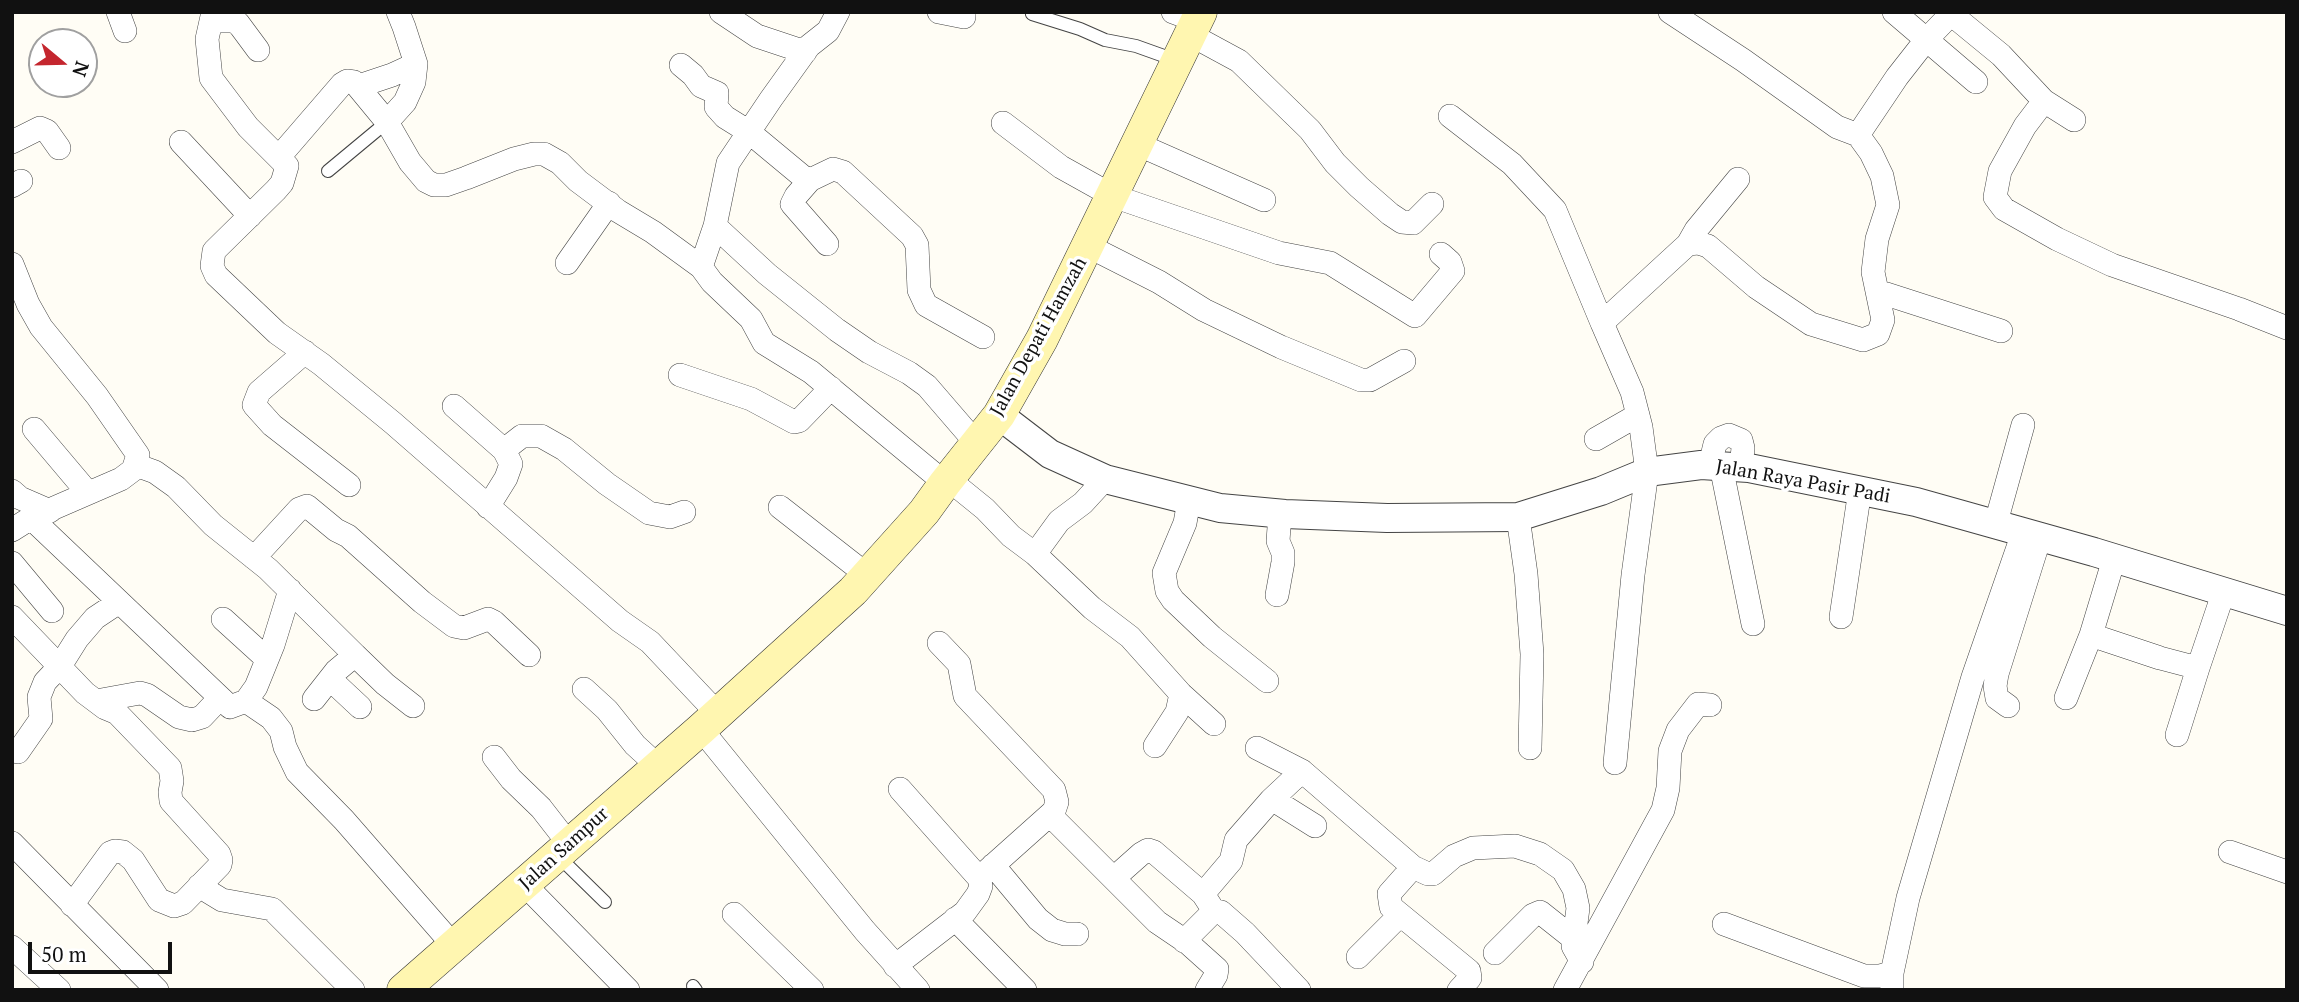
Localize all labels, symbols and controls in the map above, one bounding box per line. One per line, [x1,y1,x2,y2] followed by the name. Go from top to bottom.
[28,28,98,98] north arrow
[67,58,96,80] text: N
[986,254,1092,420] street label: Jalan Depati Hamzah
[1714,455,1892,509] street label: Jalan Raya Pasir Padi
[515,803,613,895] street label: Jalan Sampur
[32,928,175,972] scale bar
[41,940,87,968] text: 50 m

